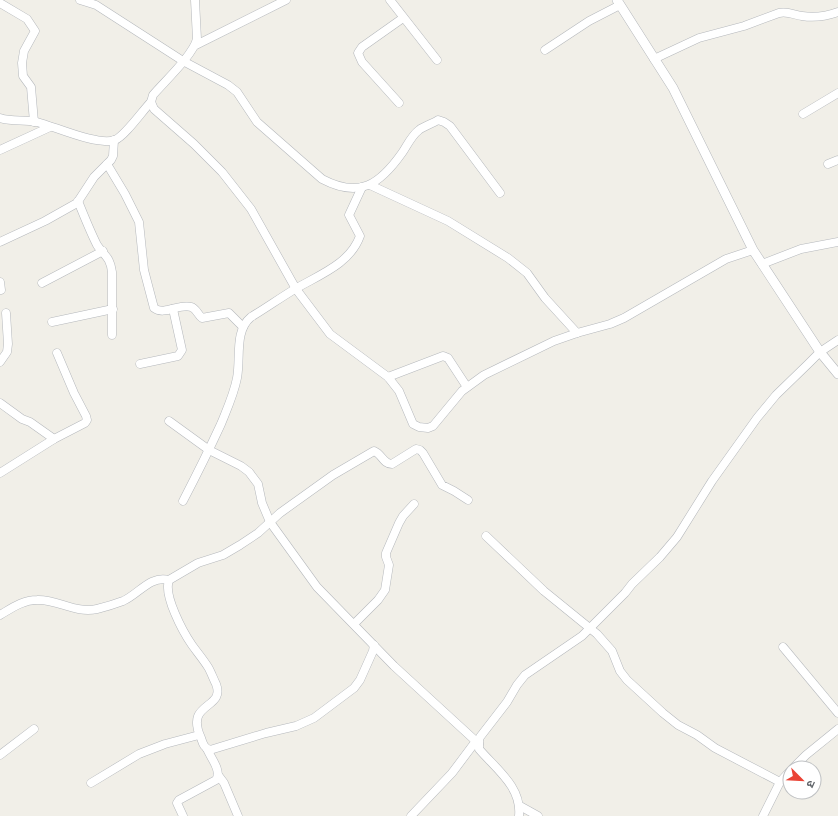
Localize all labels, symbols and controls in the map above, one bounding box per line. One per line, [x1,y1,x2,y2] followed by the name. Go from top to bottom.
[782,760,822,800] north arrow
[802,778,820,791] text: उ

